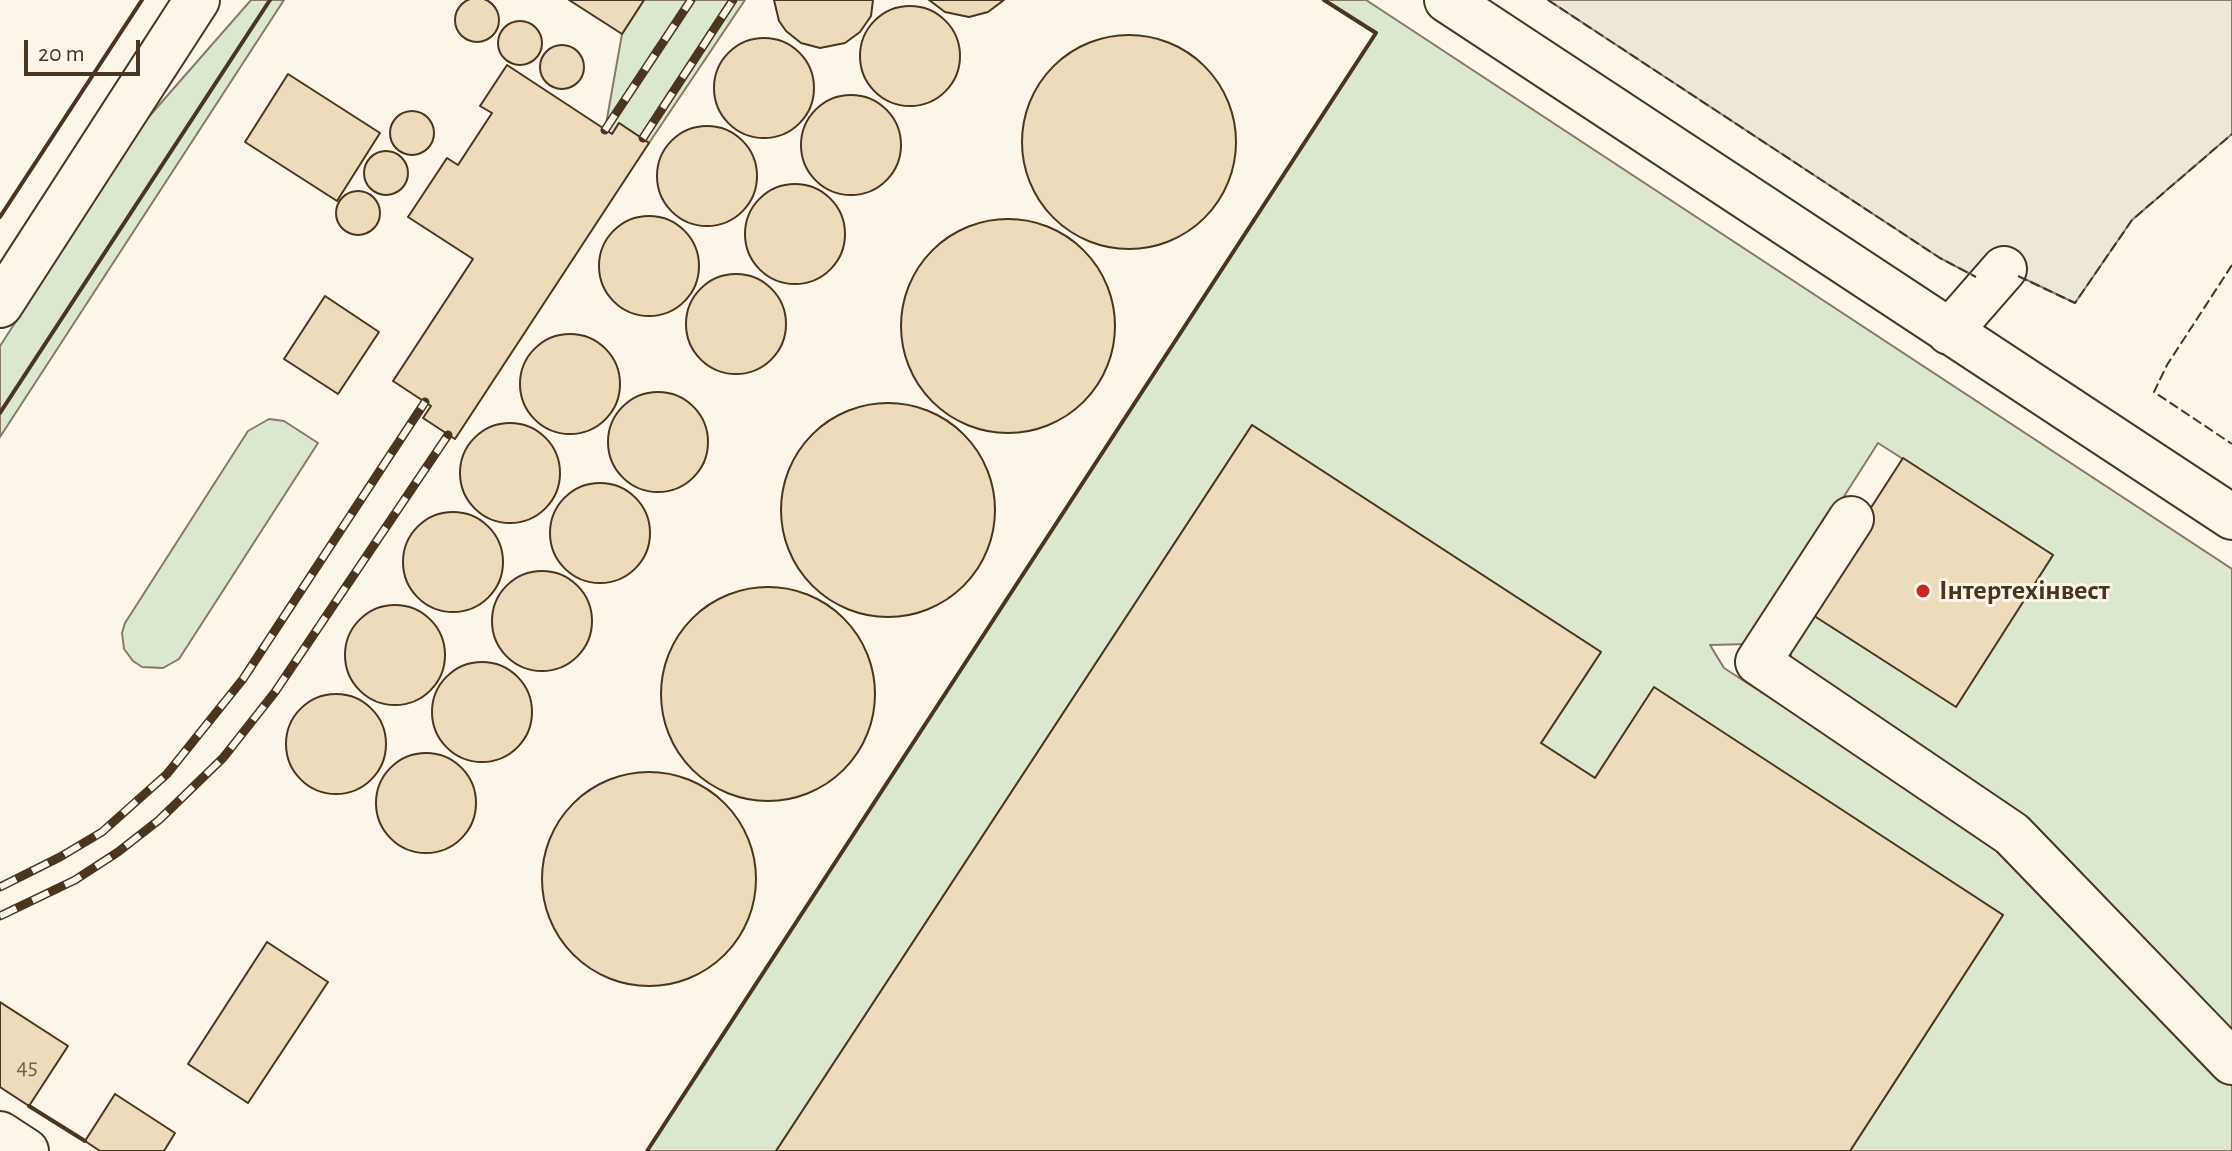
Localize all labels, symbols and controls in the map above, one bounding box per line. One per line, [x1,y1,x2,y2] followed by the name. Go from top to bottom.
[28,24,144,74] scale bar
[38,42,85,66] text: 20 m
[1939,574,2110,608] place label: Інтертехінвест
[1914,582,1932,600] marker: Інтертехінвест
[16,1053,38,1081] house number: 45

